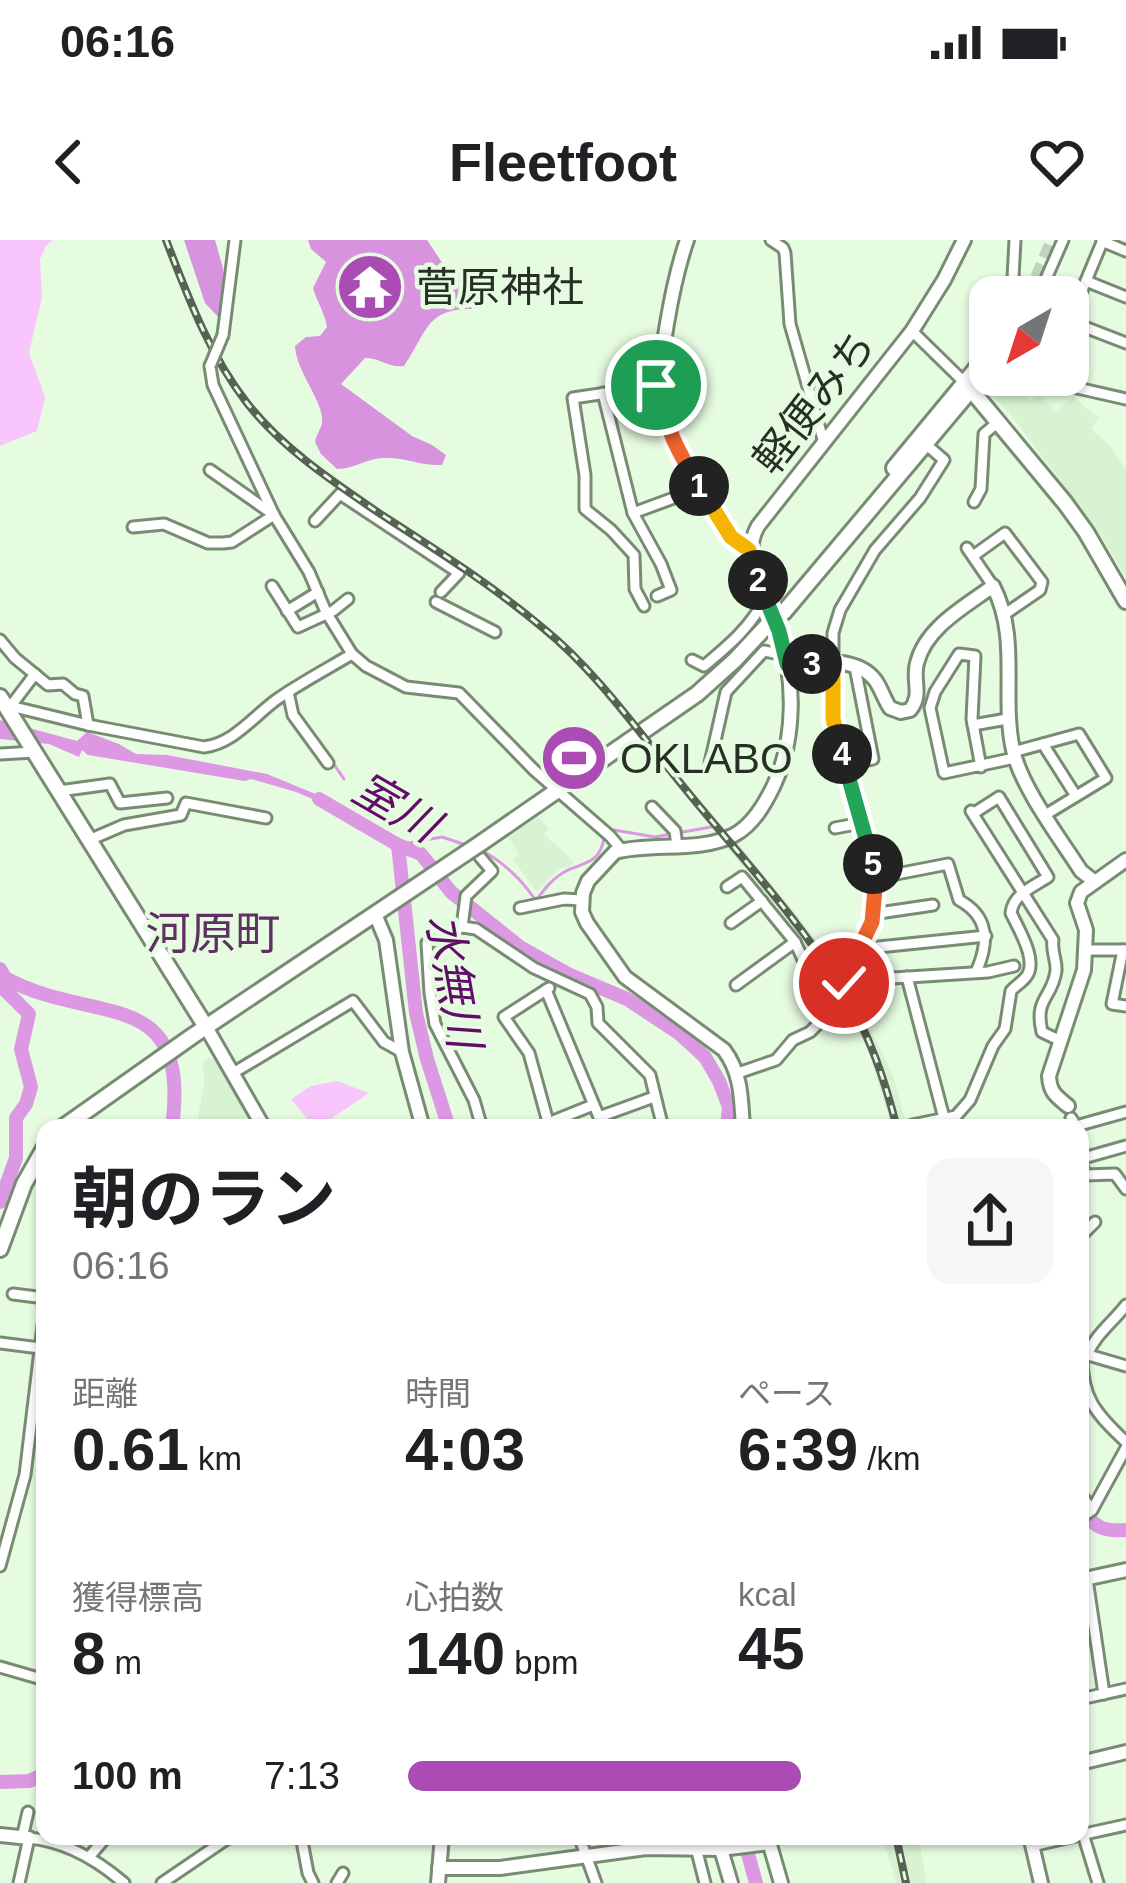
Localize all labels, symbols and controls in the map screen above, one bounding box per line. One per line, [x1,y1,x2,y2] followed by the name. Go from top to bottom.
[60,16,175,67] text: 06:16
[36,129,102,195] icon: back
[1024,129,1090,195] icon: heart
[449,132,677,192] text: Fleetfoot
[335,252,405,322] temple icon: 菅原神社
[416,264,584,311] place label: 菅原神社
[969,276,1089,396] north arrow
[969,276,1089,396] map controls
[744,321,884,483] street label: 軽便みち
[605,334,707,436] pin
[623,352,689,418] icon: arrive
[669,456,729,516] pin: 1
[690,467,708,504] text: 1
[728,550,788,610] pin: 2
[749,561,767,598] text: 2
[782,634,842,694] pin: 3
[803,645,821,682] text: 3
[539,723,609,793] sports icon: OKLABO
[812,724,872,784] pin: 4
[620,735,793,782] place label: OKLABO
[833,735,851,772] text: 4
[344,762,451,854] water label: 室川
[843,834,903,894] pin: 5
[864,845,882,882] text: 5
[145,908,281,959] district label: 河原町
[417,910,492,1056] water label: 水無川
[793,932,895,1034] pin
[811,950,877,1016] icon: check
[927,1158,1053,1284] button: share
[72,1162,336,1236] text: 朝のラン
[72,1244,170,1287] text: 06:16
[72,1375,138,1412] text: 距離
[405,1375,471,1412] text: 時間
[738,1375,835,1412] text: ペース
[72,1416,189,1483] text: 0.61
[405,1416,525,1483] text: 4:03
[738,1416,858,1483] text: 6:39
[189,1440,242,1477] text: km
[858,1440,920,1477] text: /km
[738,1576,797,1613] text: kcal
[72,1579,204,1616] text: 獲得標高
[405,1579,504,1616] text: 心拍数
[738,1615,805,1682] text: 45
[72,1620,105,1687] text: 8
[405,1620,505,1687] text: 140
[105,1644,142,1681] text: m
[505,1644,578,1681] text: bpm
[72,1754,183,1797] text: 100 m
[264,1754,340,1797] text: 7:13

